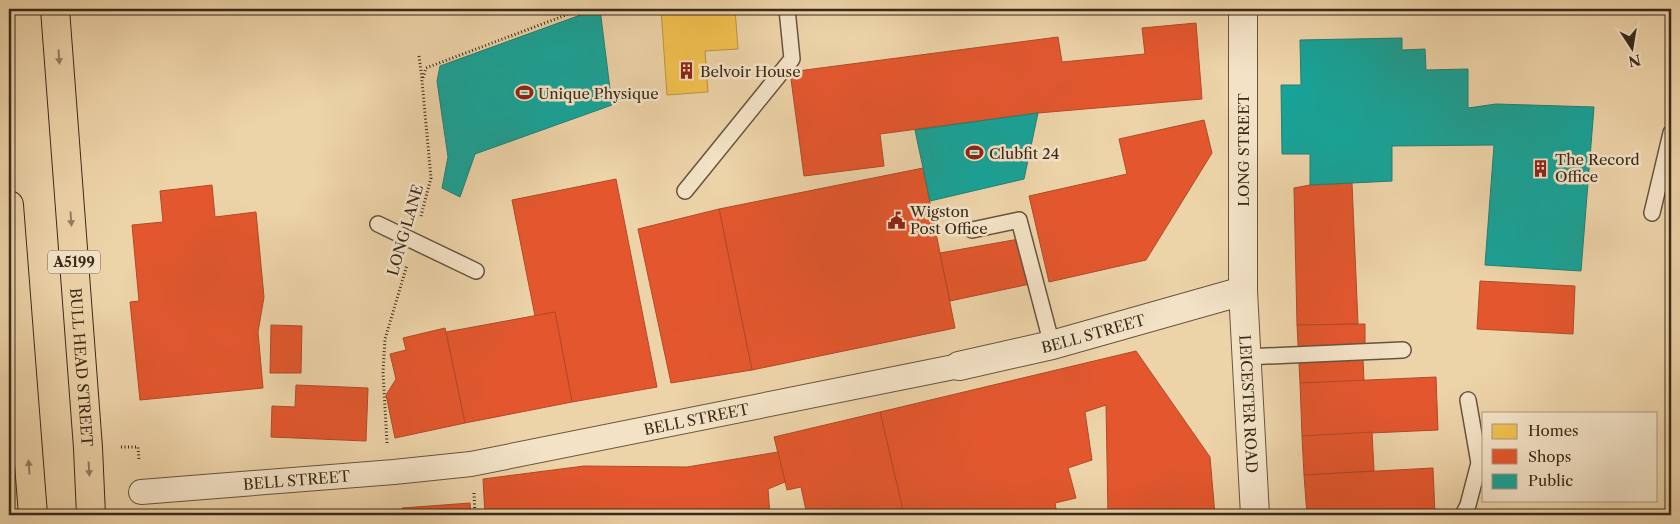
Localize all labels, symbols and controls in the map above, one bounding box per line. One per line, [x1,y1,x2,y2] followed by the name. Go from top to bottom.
[1608,22,1658,72] north arrow
[55,50,63,66] one-way arrow
[1627,51,1643,71] text: N
[676,61,696,81] building icon: Belvoir House
[700,62,801,81] place label: Belvoir House
[514,83,534,103] sports icon: Unique Physique
[538,84,659,103] place label: Unique Physique
[1234,92,1253,207] street label: LONG STREET
[965,143,985,163] sports icon: Clubfit 24
[989,144,1059,163] place label: Clubfit 24
[1555,150,1640,186] place label: The Record Office
[1531,158,1551,178] building icon: The Record Office
[383,182,427,278] street label: LONG LANE
[909,202,988,238] place label: Wigston Post Office
[886,210,906,230] public building icon: Wigston Post Office
[67,212,75,228] one-way arrow
[48,250,100,274] road number: A5199
[66,287,97,448] street label: BULL HEAD STREET
[1039,309,1148,357] street label: BELL STREET
[1236,334,1262,474] street label: LEICESTER ROAD
[642,399,751,439] street label: BELL STREET
[1482,412,1658,502] legend
[1528,421,1579,440] text: Homes
[1528,447,1571,466] text: Shops
[24,458,32,474] one-way arrow
[86,461,94,477] one-way arrow
[242,466,351,493] street label: BELL STREET
[1528,471,1573,490] text: Public

